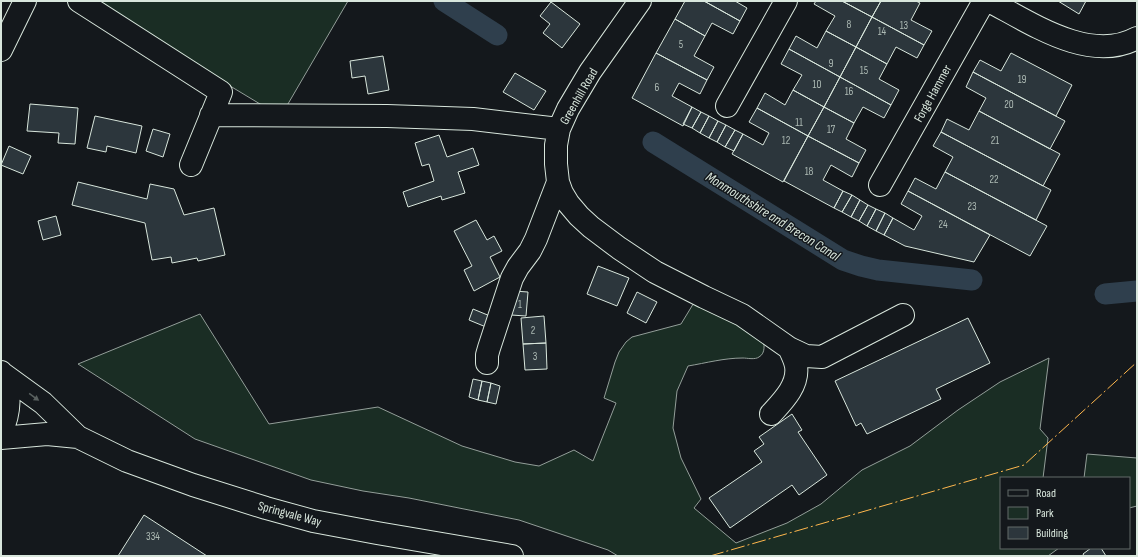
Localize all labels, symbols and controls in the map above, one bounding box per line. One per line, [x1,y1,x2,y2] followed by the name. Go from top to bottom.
[847,18,852,31] house number: 8
[900,19,909,32] house number: 13
[878,25,887,38] house number: 14
[679,38,683,51] house number: 5
[829,57,834,70] house number: 9
[911,62,955,125] street label: Forge Hammer
[860,64,868,77] house number: 15
[556,65,601,128] street label: Greenhill Road
[1018,73,1026,86] house number: 19
[813,78,821,91] house number: 10
[655,81,660,94] house number: 6
[845,85,854,98] house number: 16
[1004,98,1014,111] house number: 20
[795,116,803,129] house number: 11
[827,123,836,136] house number: 17
[782,134,791,147] house number: 12
[991,134,999,147] house number: 21
[805,165,814,178] house number: 18
[703,168,843,265] water label: Monmouthshire and Brecon Canal
[989,173,999,186] house number: 22
[967,200,977,213] house number: 23
[938,218,948,231] house number: 24
[518,298,522,311] house number: 1
[531,324,536,337] house number: 2
[533,350,538,363] house number: 3
[29,393,39,401] one-way arrow
[1000,477,1130,549] legend
[1036,486,1056,501] text: Road
[256,498,323,530] street label: Springvale Way
[1036,506,1054,521] text: Park
[1036,526,1068,541] text: Building
[146,530,160,543] house number: 334

